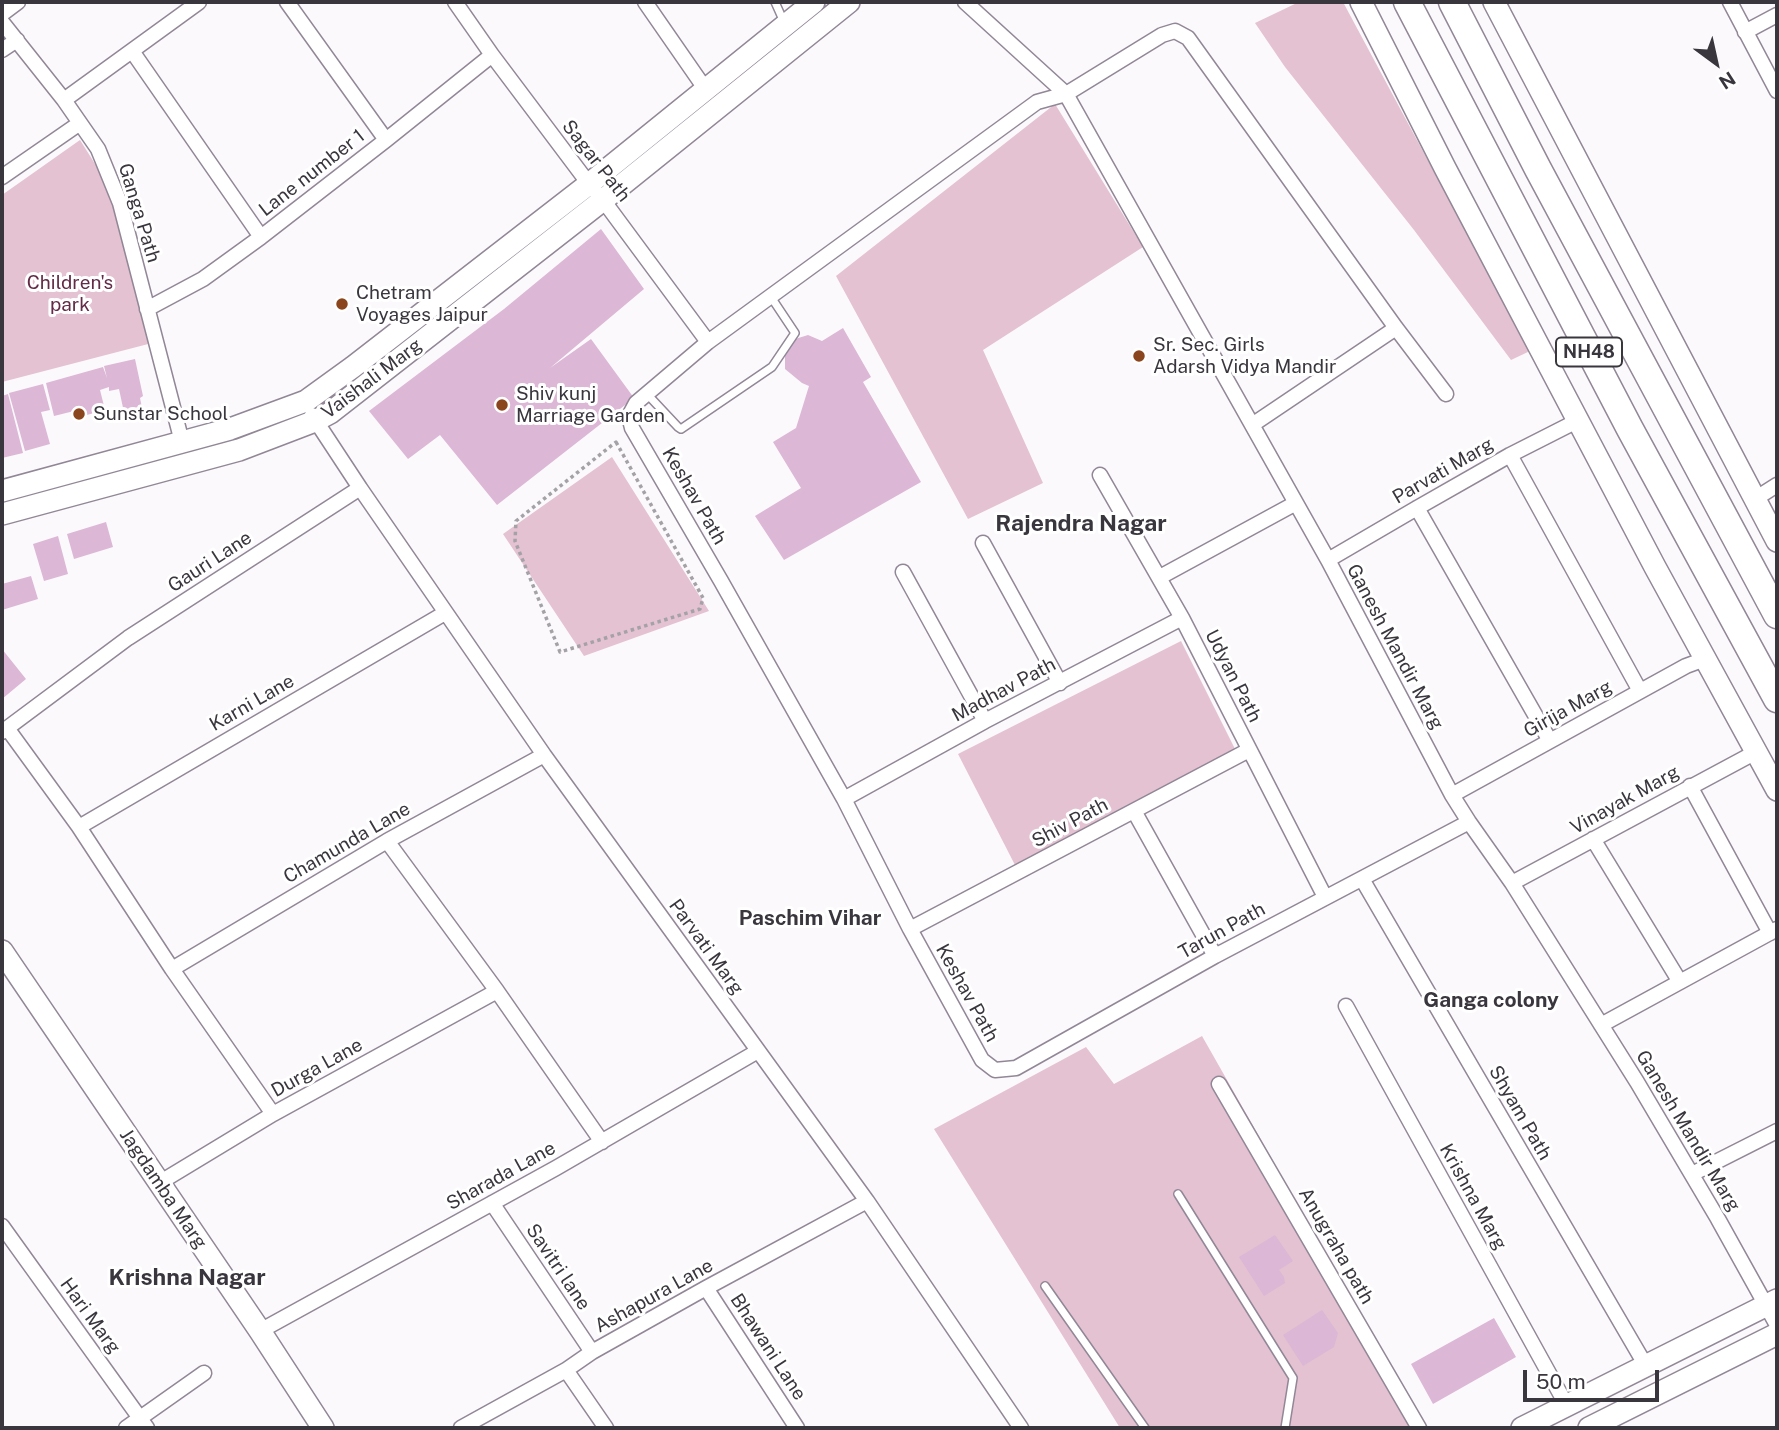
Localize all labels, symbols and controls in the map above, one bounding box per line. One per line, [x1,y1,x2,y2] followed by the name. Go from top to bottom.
[1681,28,1751,98] north arrow
[1715,67,1740,94] text: N
[557,116,635,206] street label: Sagar Path
[255,125,369,221] street label: Lane number 1
[113,161,165,265] street label: Ganga Path
[27,272,113,316] park label: Children's park
[356,282,488,326] place label: Chetram Voyages Jaipur
[334,296,350,312] marker: Chetram Voyages Jaipur
[317,334,427,424] street label: Vaishali Marg
[1153,334,1336,378] place label: Sr. Sec. Girls Adarsh Vidya Mandir
[1556,338,1622,366] road number: NH48
[1131,348,1147,364] marker: Sr. Sec. Girls Adarsh Vidya Mandir
[516,383,665,427] place label: Shiv kunj Marriage Garden
[494,397,510,413] marker: Shiv kunj Marriage Garden
[93,403,228,425] place label: Sunstar School
[71,406,87,422] marker: Sunstar School
[1389,433,1497,509] street label: Parvati Marg
[657,443,731,549] street label: Keshav Path
[995,510,1167,538] district label: Rajendra Nagar
[164,527,256,597] street label: Gauri Lane
[1342,560,1448,734] street label: Ganesh Mandir Marg
[1200,626,1266,726] street label: Udyan Path
[948,653,1060,727] street label: Madhav Path
[206,670,298,736] street label: Karni Lane
[1520,675,1616,743] street label: Girija Marg
[1567,761,1683,839] street label: Vinayak Marg
[1028,793,1112,853] street label: Shiv Path
[280,798,414,888] street label: Chamunda Lane
[664,895,748,999] street label: Parvati Marg
[1175,898,1269,964] street label: Tarun Path
[739,906,881,932] district label: Paschim Vihar
[931,940,1003,1046] street label: Keshav Path
[1423,988,1559,1014] district label: Ganga colony
[267,1034,367,1102] street label: Durga Lane
[1631,1046,1745,1216] street label: Ganesh Mandir Marg
[1484,1062,1556,1164] street label: Shyam Path
[114,1124,212,1254] street label: Jagdamba Marg
[443,1137,559,1215] street label: Sharada Lane
[1434,1140,1512,1254] street label: Krishna Marg
[1293,1184,1379,1308] street label: Anugraha path
[521,1220,595,1314] street label: Savitri lane
[591,1254,717,1338] street label: Ashapura Lane
[108,1264,266,1292] district label: Krishna Nagar
[55,1274,125,1358] street label: Hari Marg
[725,1290,811,1404] street label: Bhawani Lane
[1527,1356,1664,1400] scale bar
[1536,1369,1586,1394] text: 50 m

